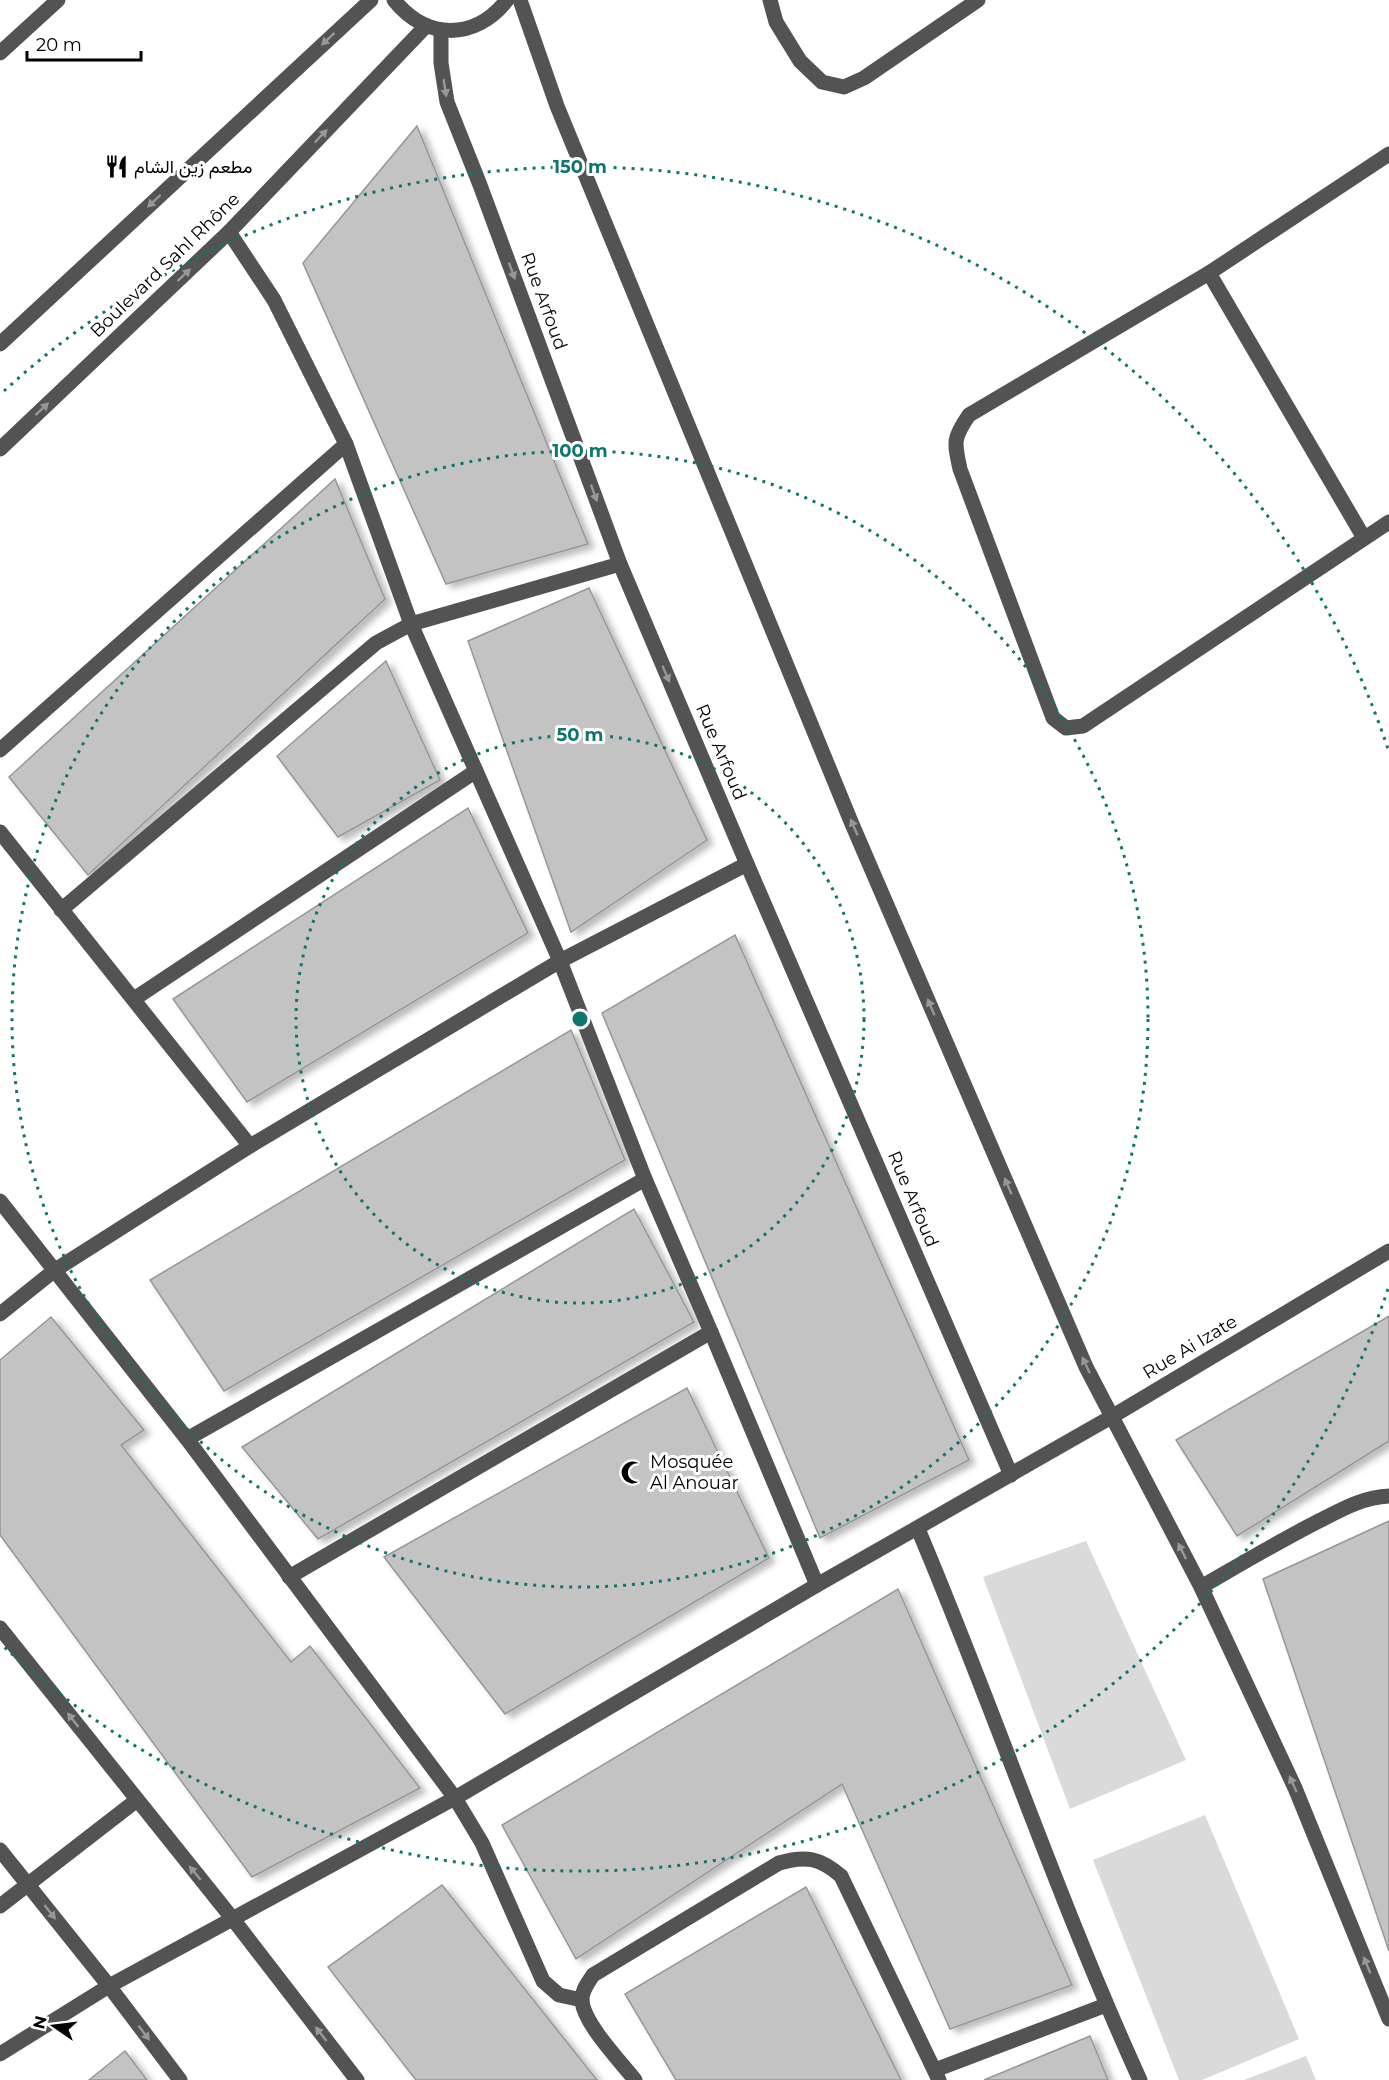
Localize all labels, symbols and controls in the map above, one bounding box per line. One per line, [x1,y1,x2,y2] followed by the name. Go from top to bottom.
[27,24,141,62] scale bar
[321,32,336,45] one-way arrow
[36,34,82,56] text: 20 m
[440,79,449,98] one-way arrow
[314,129,327,144] one-way arrow
[103,154,129,180] restaurant icon: مطعم زين الشام
[134,156,252,179] place label: مطعم زين الشام
[553,156,607,178] text: 150 m
[86,188,244,342] street label: Boulevard Sahl Rhône
[148,193,162,207] one-way arrow
[516,249,572,353] street label: Rue Arfoud
[508,262,517,280] one-way arrow
[177,268,191,282] one-way arrow
[35,402,50,416] one-way arrow
[552,440,608,462] text: 100 m
[589,485,599,503] one-way arrow
[662,666,671,683] one-way arrow
[691,701,751,803] street label: Rue Arfoud
[557,724,603,746] text: 50 m
[849,818,859,836] one-way arrow
[926,997,936,1015] one-way arrow
[570,1009,590,1029] centre of rings
[883,1148,943,1250] street label: Rue Arfoud
[1003,1176,1013,1194] one-way arrow
[1139,1310,1241,1384] street label: Rue Ai Izate
[1081,1356,1090,1373] one-way arrow
[650,1451,739,1494] place label: Mosquée Al Anouar
[619,1459,645,1485] mosque icon: Mosquée Al Anouar
[1178,1542,1188,1560] one-way arrow
[67,1712,80,1728] one-way arrow
[1288,1775,1298,1793] one-way arrow
[189,1865,201,1880] one-way arrow
[43,1904,55,1919] one-way arrow
[1362,1955,1372,1973] one-way arrow
[24,1996,84,2056] north arrow
[29,2014,51,2031] text: N
[138,2025,150,2040] one-way arrow
[316,2026,328,2041] one-way arrow

